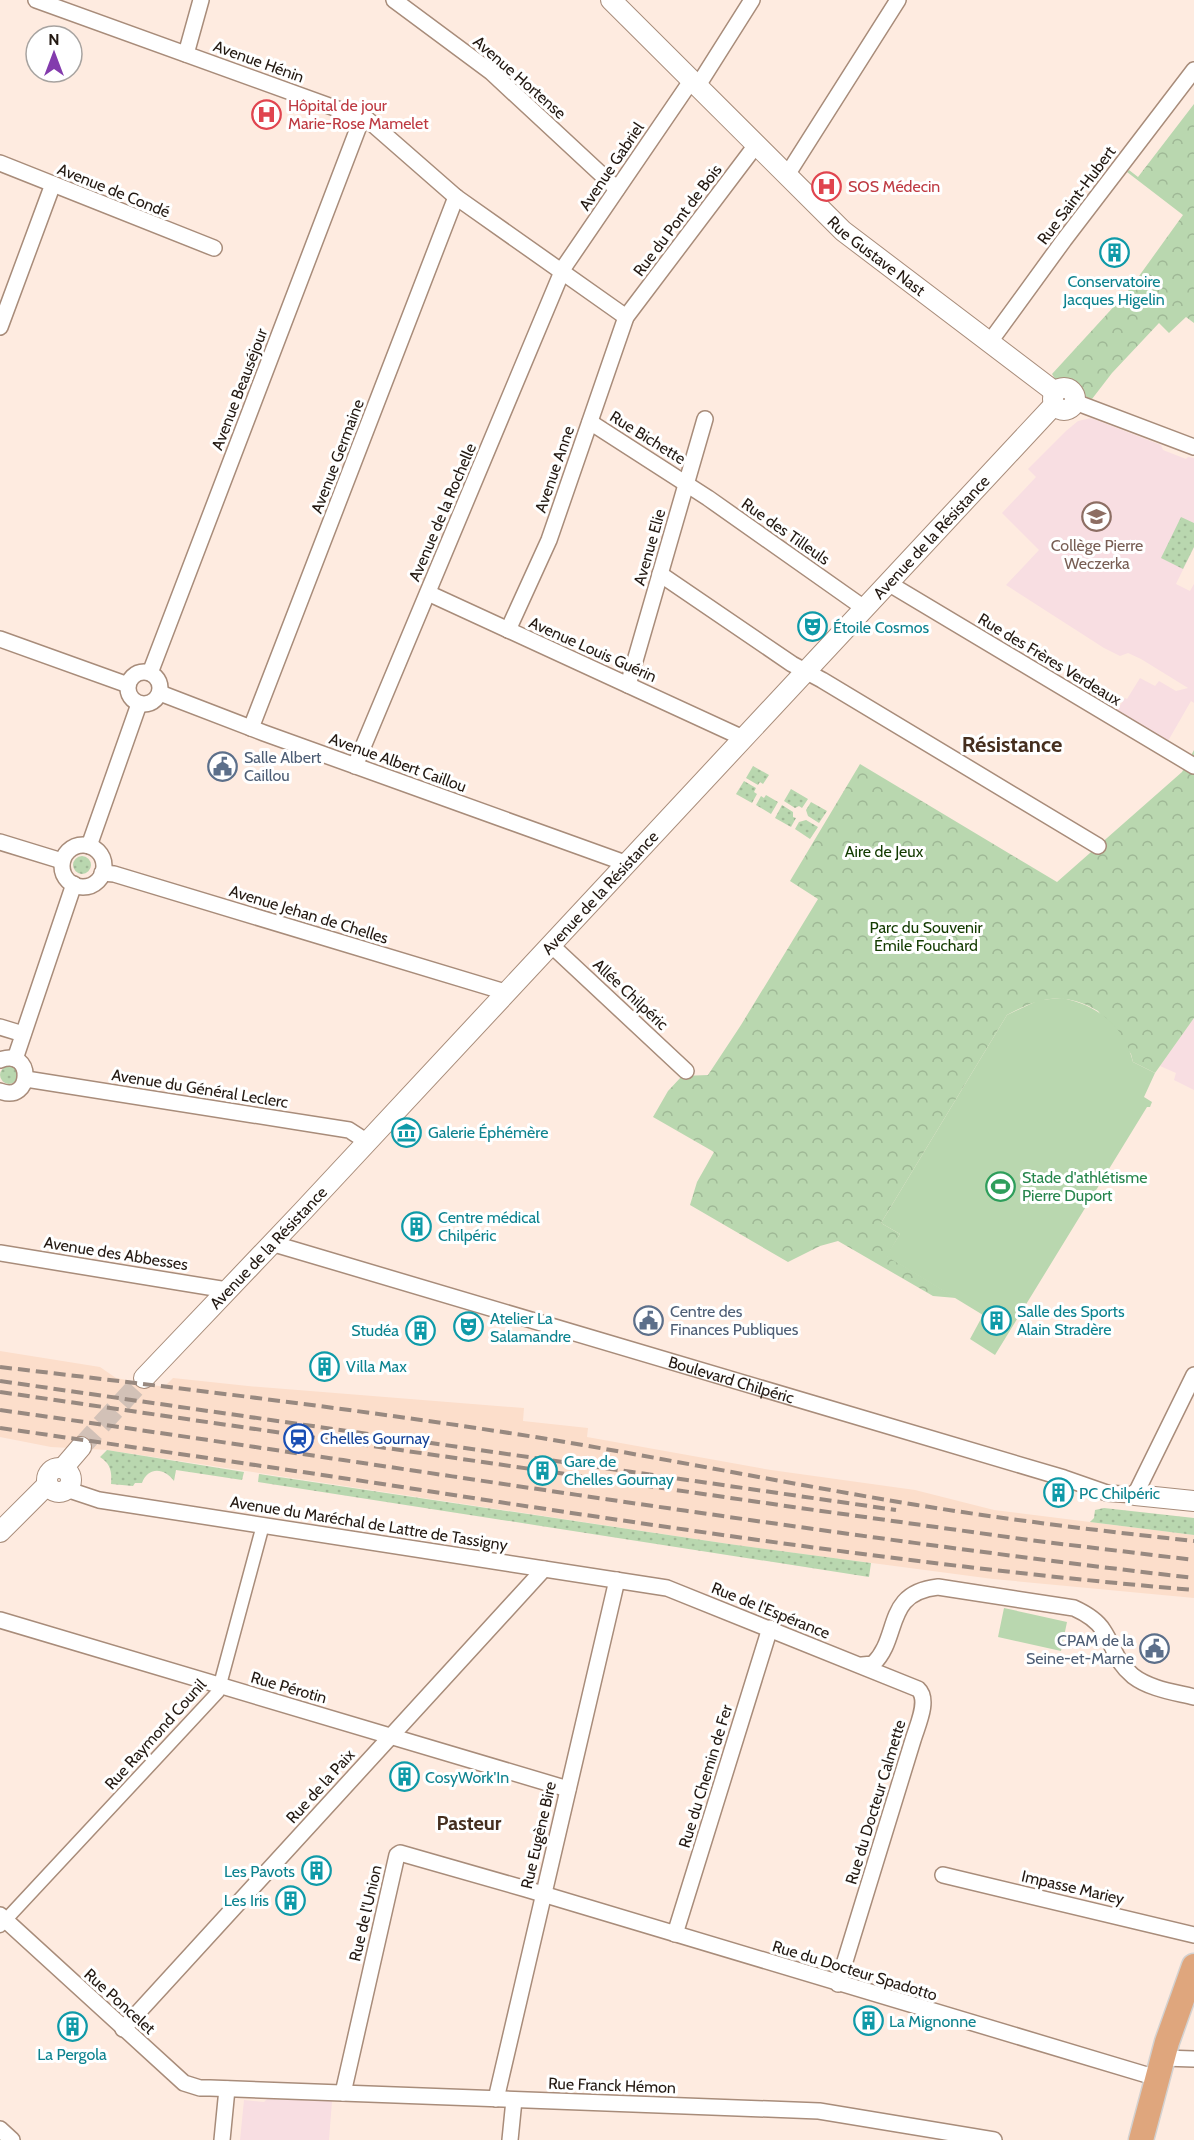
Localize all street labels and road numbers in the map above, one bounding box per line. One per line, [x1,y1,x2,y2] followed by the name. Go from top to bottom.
[469,32,570,123] street label: Avenue Hortense
[211,36,307,87] street label: Avenue Hénin
[575,118,648,214] street label: Avenue Gabriel
[1033,142,1120,248] street label: Rue Saint-Hubert
[55,159,173,222] street label: Avenue de Condé
[629,160,726,280] street label: Rue du Pont de Bois
[823,212,929,300] street label: Rue Gustave Nast
[208,325,272,453] street label: Avenue Beauséjour
[307,397,368,516] street label: Avenue Germaine
[606,407,689,468] street label: Rue Bichette
[531,423,578,515] street label: Avenue Anne
[405,440,480,584] street label: Avenue de la Rochelle
[869,472,994,603] street label: Avenue de la Résistance
[738,494,834,569] street label: Rue des Tilleuls
[630,507,669,588] street label: Avenue Elie
[975,609,1125,710] street label: Rue des Frères Verdeaux
[526,613,660,686] street label: Avenue Louis Guérin
[327,729,469,796] street label: Avenue Albert Caillou
[538,827,662,958] street label: Avenue de la Résistance
[227,881,391,948] street label: Avenue Jehan de Chelles
[589,955,672,1034] street label: Allée Chilpéric
[110,1065,290,1112] street label: Avenue du Général Leclerc
[206,1183,331,1313] street label: Avenue de la Résistance
[43,1233,190,1274] street label: Avenue des Abbesses
[666,1352,796,1407] street label: Boulevard Chilpéric
[229,1492,509,1555] street label: Avenue du Maréchal de Lattre de Tassigny
[709,1578,833,1643] street label: Rue de l'Espérance
[249,1668,329,1707] street label: Rue Pérotin
[101,1675,210,1793] street label: Rue Raymond Counil
[675,1701,737,1850] street label: Rue du Chemin de Fer
[841,1718,910,1887] street label: Rue du Docteur Calmette
[282,1745,359,1827] street label: Rue de la Paix
[517,1780,560,1891] street label: Rue Eugène Bire
[345,1863,386,1963] street label: Rue de l'Union
[1020,1866,1126,1909] street label: Impasse Mariey
[770,1936,940,2005] street label: Rue du Docteur Spadotto
[80,1965,160,2039] street label: Rue Poncelet
[548,2074,676,2097] street label: Rue Franck Hémon

